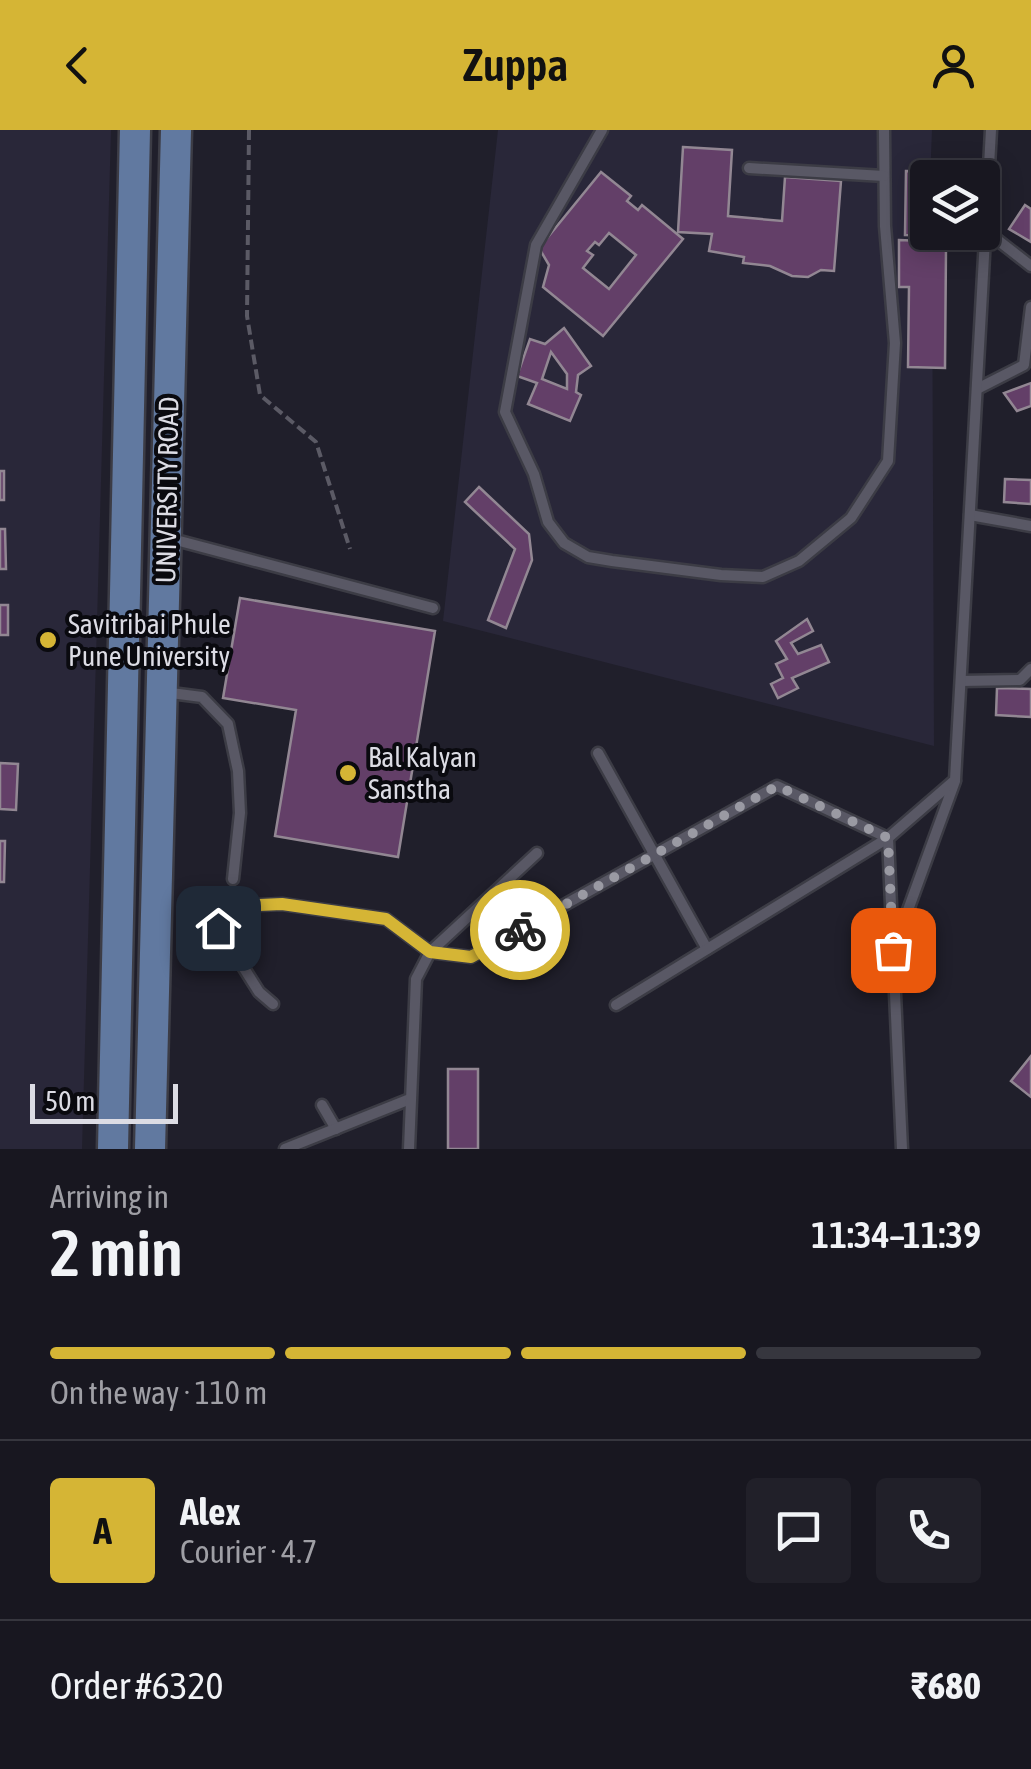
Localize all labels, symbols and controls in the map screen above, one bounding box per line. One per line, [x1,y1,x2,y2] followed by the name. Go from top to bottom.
[50,38,105,93] icon: back
[926,38,981,93] icon: person
[463,39,568,91] text: Zuppa
[910,160,1000,250] map controls
[910,160,1000,250] button: layers
[149,396,185,584] street label: UNIVERSITY ROAD
[68,608,231,672] place label: Savitribai Phule Pune University
[37,629,59,651] marker: Savitribai Phule Pune University
[368,741,477,805] place label: Bal Kalyan Sanstha
[337,762,359,784] marker: Bal Kalyan Sanstha
[470,880,570,980] courier
[176,886,261,971] pin
[191,901,246,956] icon: home
[493,903,548,958] icon: bike
[851,908,936,993] pin
[866,923,921,978] icon: bag
[30,1079,178,1124] scale bar
[45,1085,95,1117] text: 50 m
[50,1178,169,1215] text: Arriving in
[811,1213,981,1256] text: 11:34–11:39
[50,1215,183,1290] text: 2 min
[50,1374,267,1411] text: On the way · 110 m
[746,1478,851,1583] button: chat
[876,1478,981,1583] button: phone
[180,1490,241,1533] text: Alex
[93,1509,112,1552] text: A
[180,1533,317,1570] text: Courier · 4.7
[50,1664,223,1707] text: Order #6320
[911,1664,981,1707] text: ₹680

